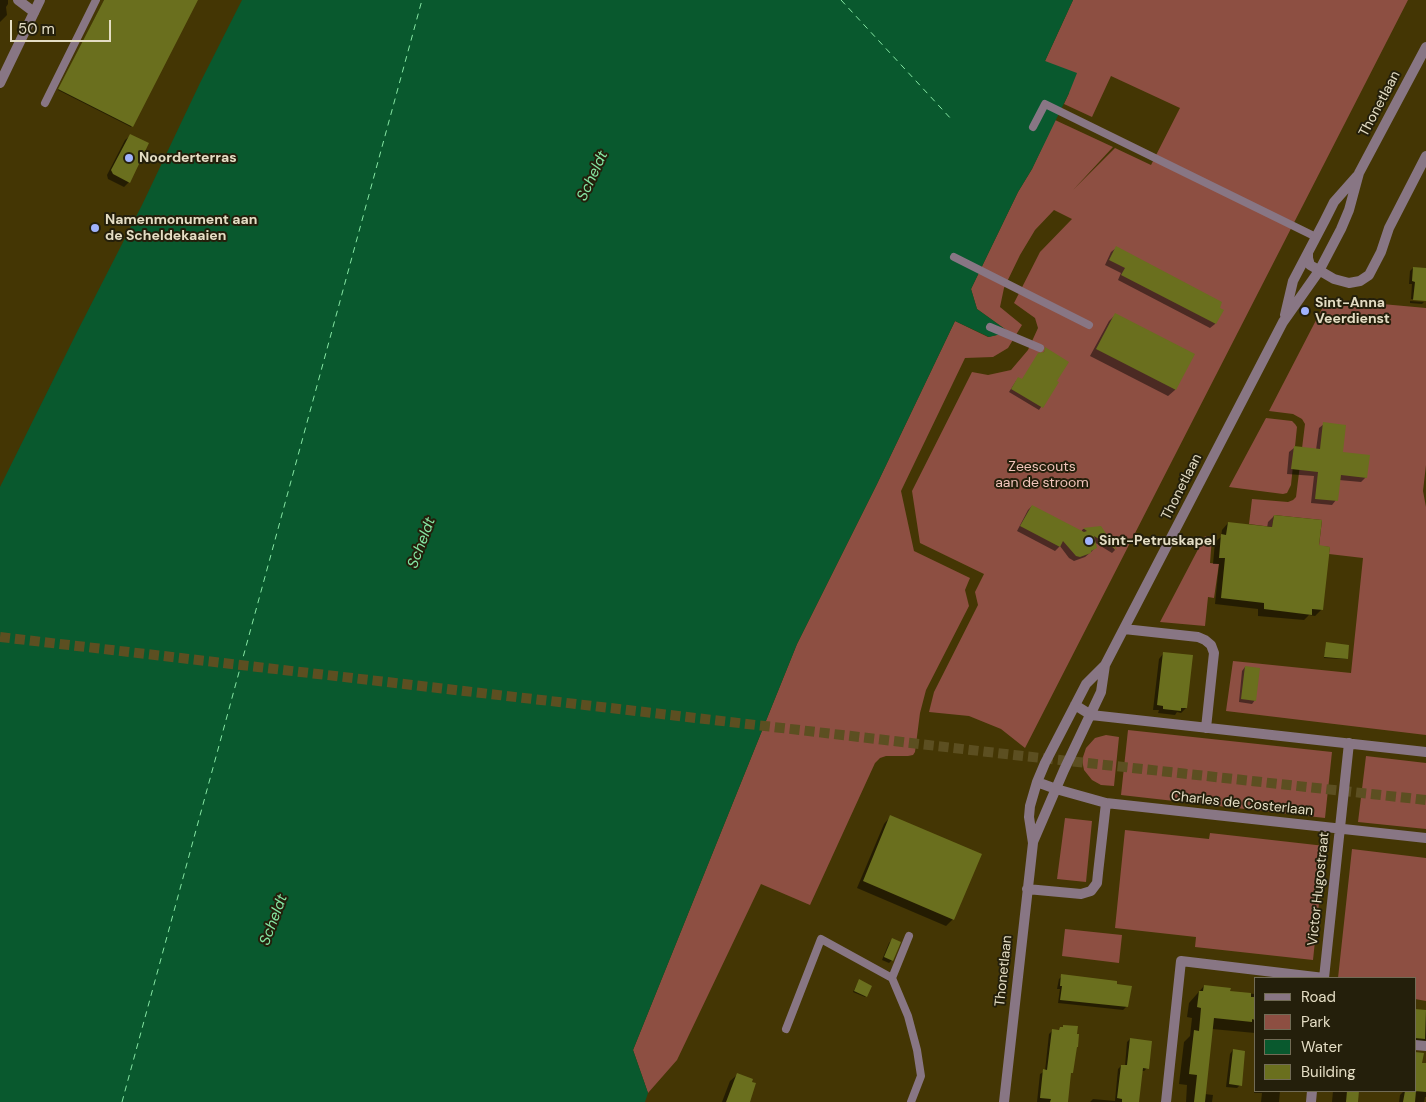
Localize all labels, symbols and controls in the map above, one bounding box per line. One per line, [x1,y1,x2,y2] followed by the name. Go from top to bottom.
[12,10,114,42] scale bar
[18,19,55,39] text: 50 m
[1356,68,1404,140] street label: Thonetlaan
[574,148,612,204] water label: Scheldt
[139,150,237,166] place label: Noorderterras
[123,152,135,164] marker: Noorderterras
[105,212,257,244] place label: Namenmonument aan de Scheldekaaien
[89,222,101,234] marker: Namenmonument aan de Scheldekaaien
[1315,295,1390,328] place label: Sint-Anna Veerdienst
[1299,305,1311,317] marker: Sint-Anna Veerdienst
[1158,451,1206,523] street label: Thonetlaan
[995,459,1089,492] park label: Zeescouts aan de stroom
[404,515,440,571] water label: Scheldt
[1099,533,1216,549] place label: Sint-Petruskapel
[1083,535,1095,547] marker: Sint-Petruskapel
[1170,788,1314,820] street label: Charles de Costerlaan
[1305,831,1333,947] street label: Victor Hugostraat
[256,892,292,948] water label: Scheldt
[992,934,1016,1008] street label: Thonetlaan
[1254,977,1416,1092] legend
[1301,987,1336,1007] text: Road
[1301,1012,1331,1032] text: Park
[1301,1037,1342,1057] text: Water
[1301,1062,1356,1082] text: Building

